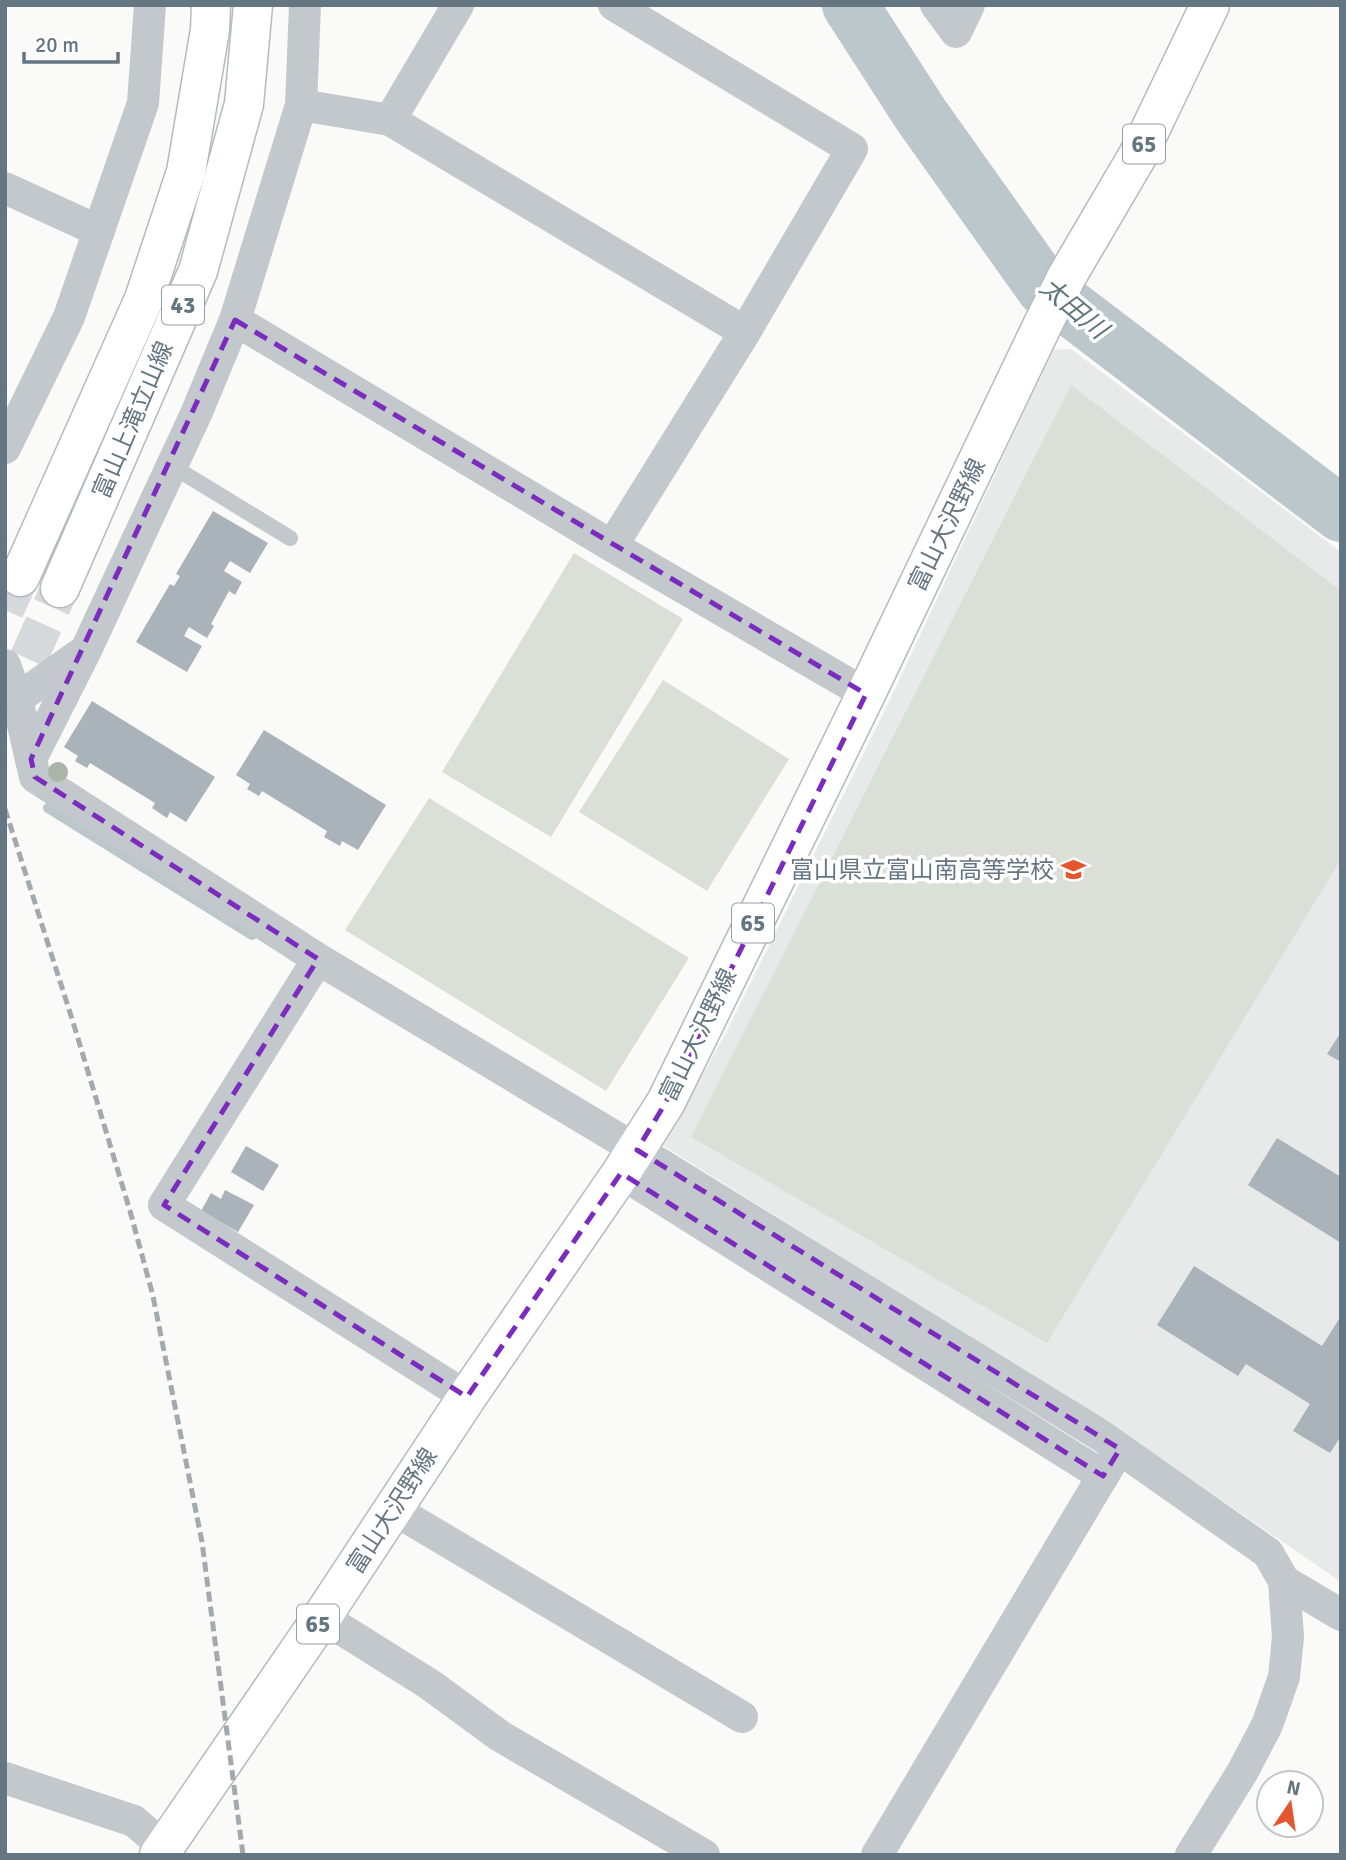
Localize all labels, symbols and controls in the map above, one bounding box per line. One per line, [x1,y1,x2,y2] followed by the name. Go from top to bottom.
[24,21,119,65] scale bar
[35,32,79,58] text: 20 m
[1123,125,1165,164] road number: 65
[1033,271,1116,348] water label: 太田川
[162,286,204,324] road number: 43
[86,337,180,503] street label: 富山上滝立山線
[902,454,992,596] street label: 富山大沢野線
[790,855,1054,885] place label: 富山県立富山南高等学校
[1060,856,1088,884] school or university icon: 富山県立富山南高等学校
[732,904,774,942] road number: 65
[653,964,743,1106] street label: 富山大沢野線
[340,1442,444,1580] street label: 富山大沢野線
[297,1604,339,1644] road number: 65
[1255,1769,1325,1839] north arrow
[1284,1775,1303,1802] text: N

